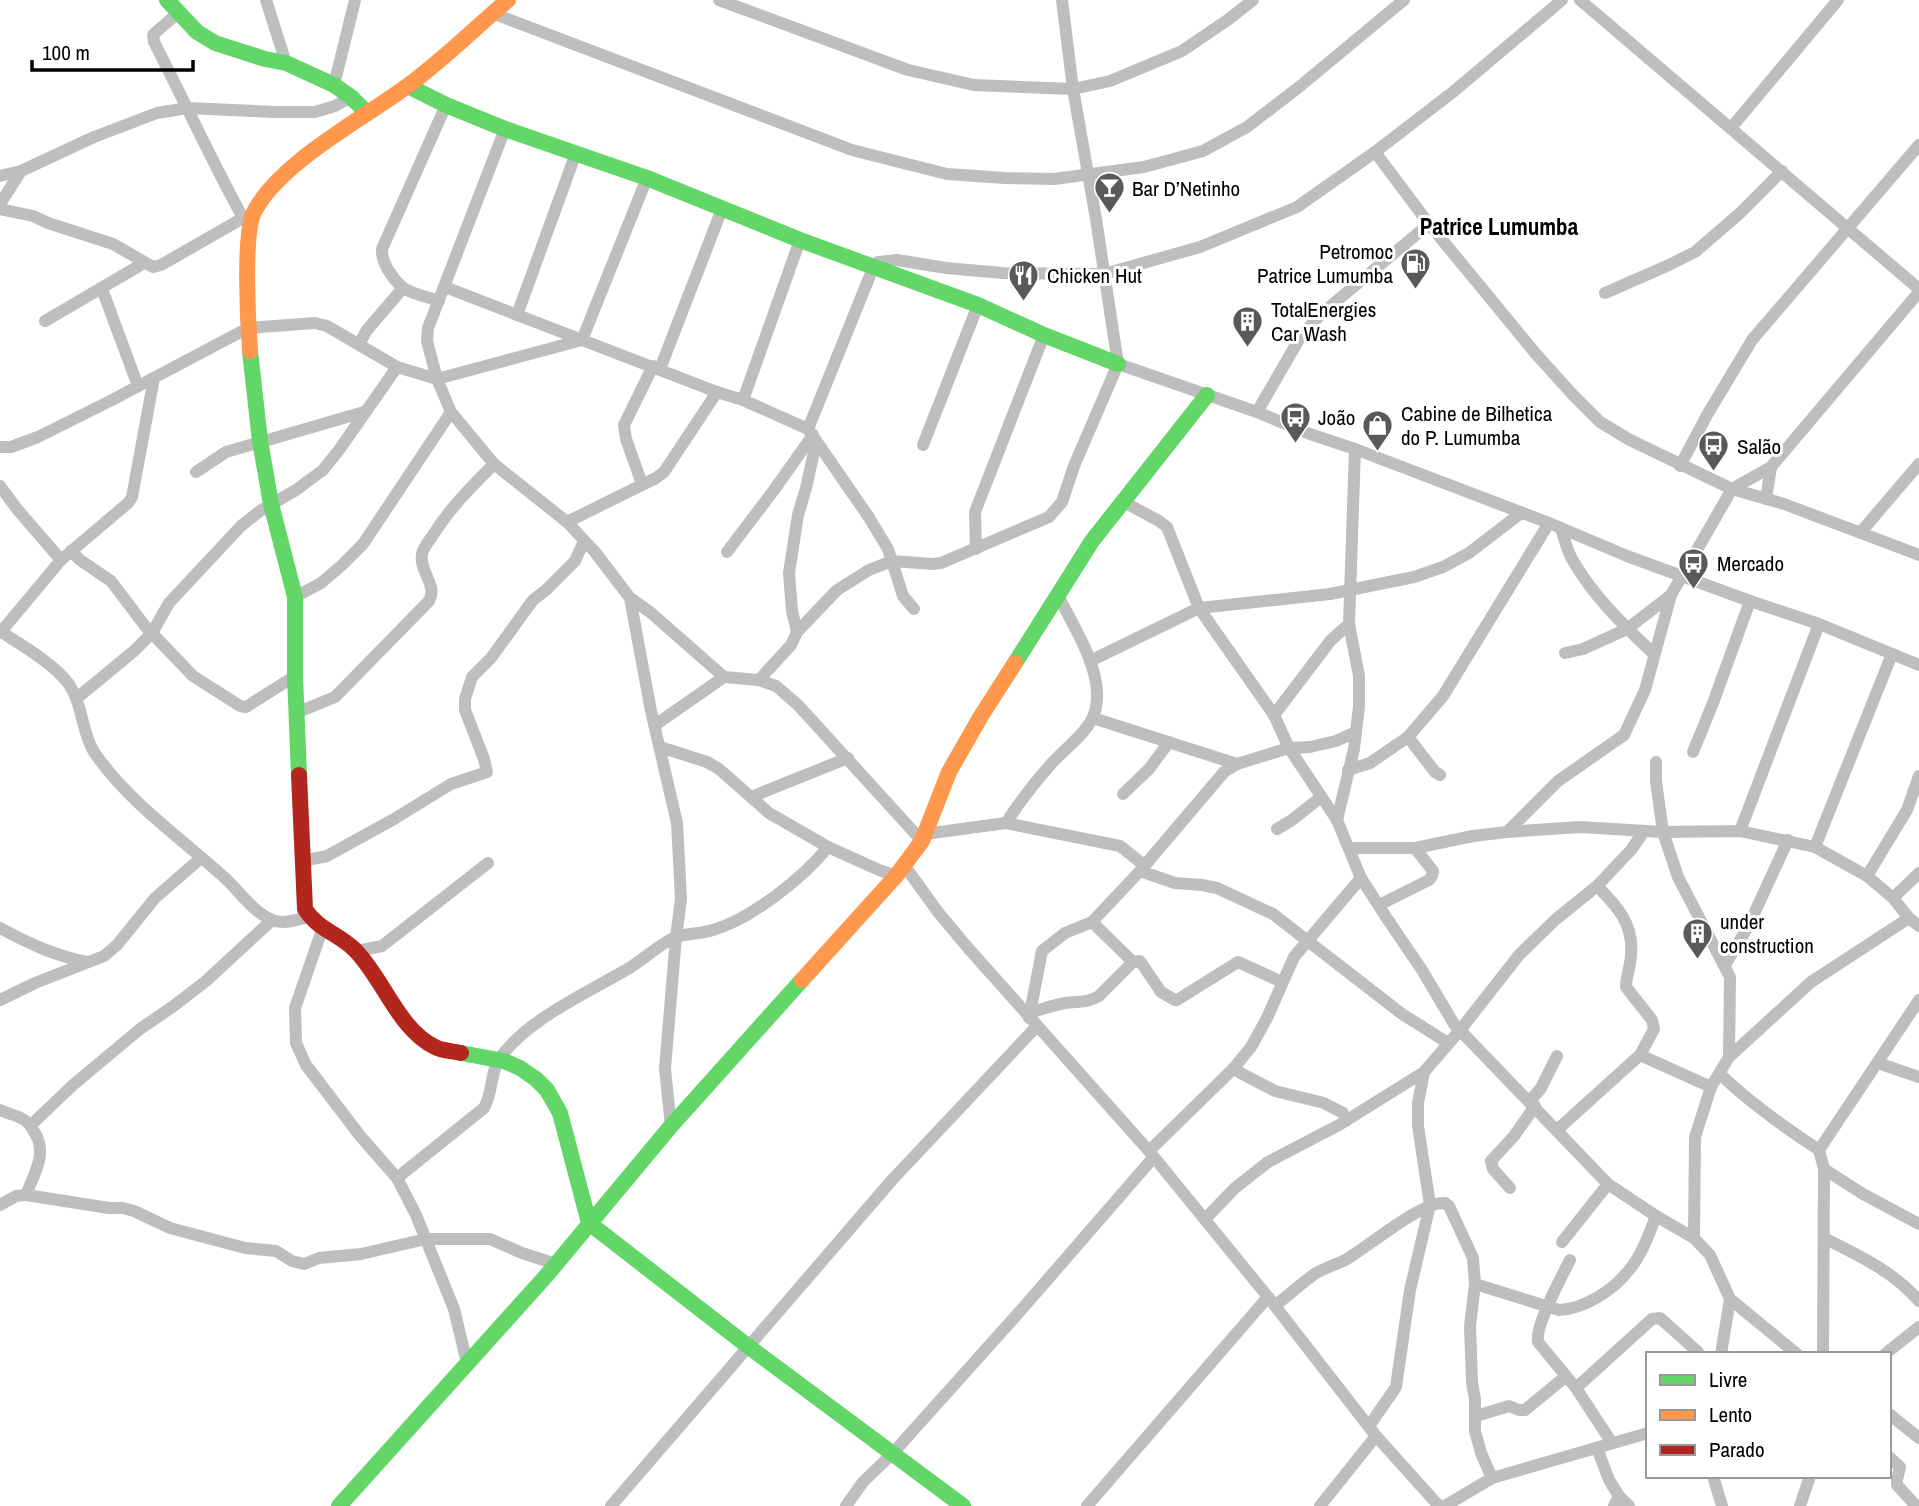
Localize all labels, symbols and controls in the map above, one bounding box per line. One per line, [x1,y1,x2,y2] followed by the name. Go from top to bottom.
[32,28,192,72] scale bar
[42,38,90,67] text: 100 m
[1092,171,1126,215] bar icon: Bar D’Netinho
[1132,174,1240,203] place label: Bar D’Netinho
[1420,211,1579,242] district label: Patrice Lumumba
[1257,237,1393,290] place label: Petromoc Patrice Lumumba
[1399,246,1433,290] fuel station icon: Petromoc Patrice Lumumba
[1007,258,1041,302] restaurant icon: Chicken Hut
[1047,261,1142,290] place label: Chicken Hut
[1271,295,1376,348] place label: TotalEnergies Car Wash
[1231,304,1265,348] building icon: TotalEnergies Car Wash
[1401,399,1553,452] place label: Cabine de Bilhetica do P. Lumumba
[1278,400,1312,444] bus stop icon: João
[1318,403,1355,432] place label: João
[1361,408,1395,452] shop icon: Cabine de Bilhetica do P. Lumumba
[1697,429,1731,473] bus stop icon: Salão
[1737,432,1781,461] place label: Salão
[1677,546,1711,590] bus stop icon: Mercado
[1717,549,1784,578] place label: Mercado
[1720,907,1814,960] place label: under construction
[1680,916,1714,960] building icon: under construction
[1646,1352,1891,1478] legend
[1709,1365,1747,1394] text: Livre
[1709,1400,1752,1429] text: Lento
[1709,1435,1765,1464] text: Parado

